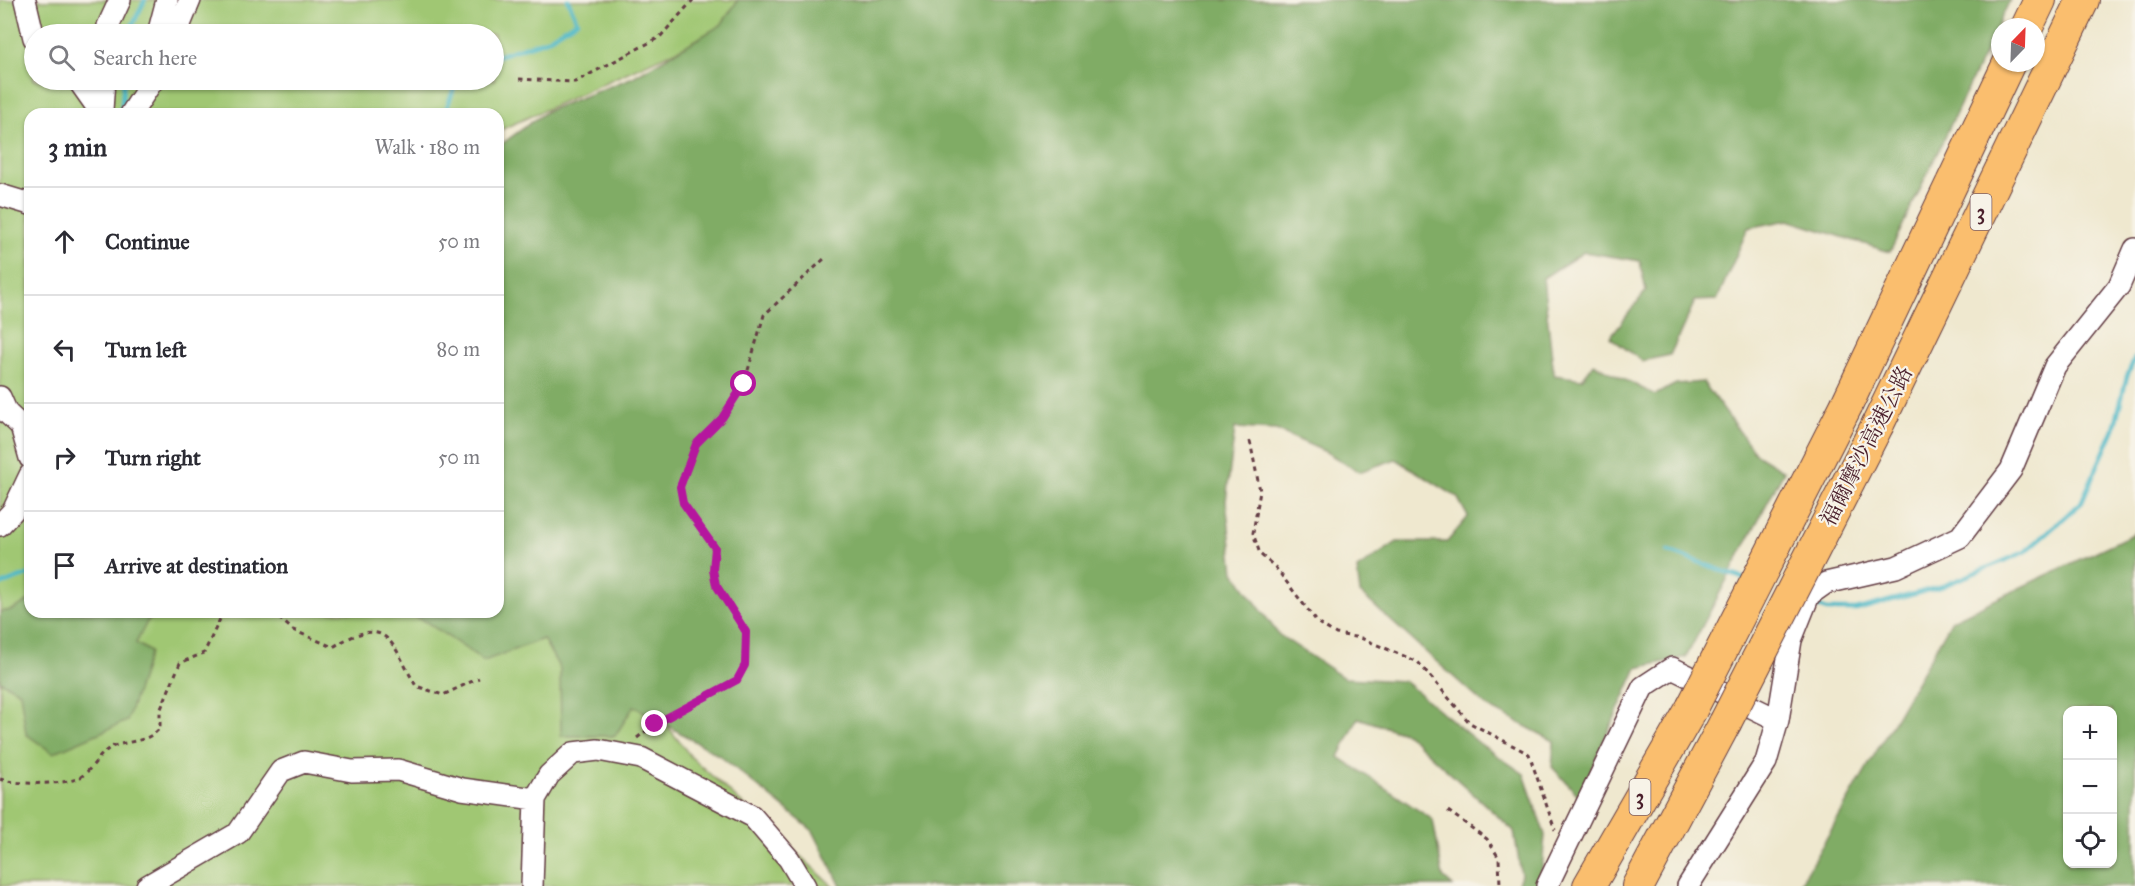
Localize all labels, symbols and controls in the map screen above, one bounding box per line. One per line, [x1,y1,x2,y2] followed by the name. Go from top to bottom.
[1991,18,2045,72] north arrow
[24,24,504,90] search box
[45,41,78,74] icon: search
[93,44,197,71] text: Search here
[48,131,107,163] text: 3 min
[375,135,480,159] text: Walk · 180 m
[1970,194,1992,230] road number: 3
[48,225,81,258] icon: ahead
[105,228,190,255] text: Continue
[438,229,480,253] text: 50 m
[48,333,81,366] icon: left
[105,336,187,363] text: Turn left
[437,337,480,361] text: 80 m
[1814,361,1918,531] street label: 福爾摩沙高速公路
[730,370,756,396] route start
[48,441,81,474] icon: right
[105,444,201,471] text: Turn right
[438,445,480,469] text: 50 m
[48,549,81,582] icon: arrive
[105,552,288,579] text: Arrive at destination
[2063,706,2117,868] map controls
[2063,706,2117,760] button: +
[641,710,667,736] route end
[2063,760,2117,814] button: −
[1630,779,1650,815] road number: 3
[2063,814,2117,868] button: locate

